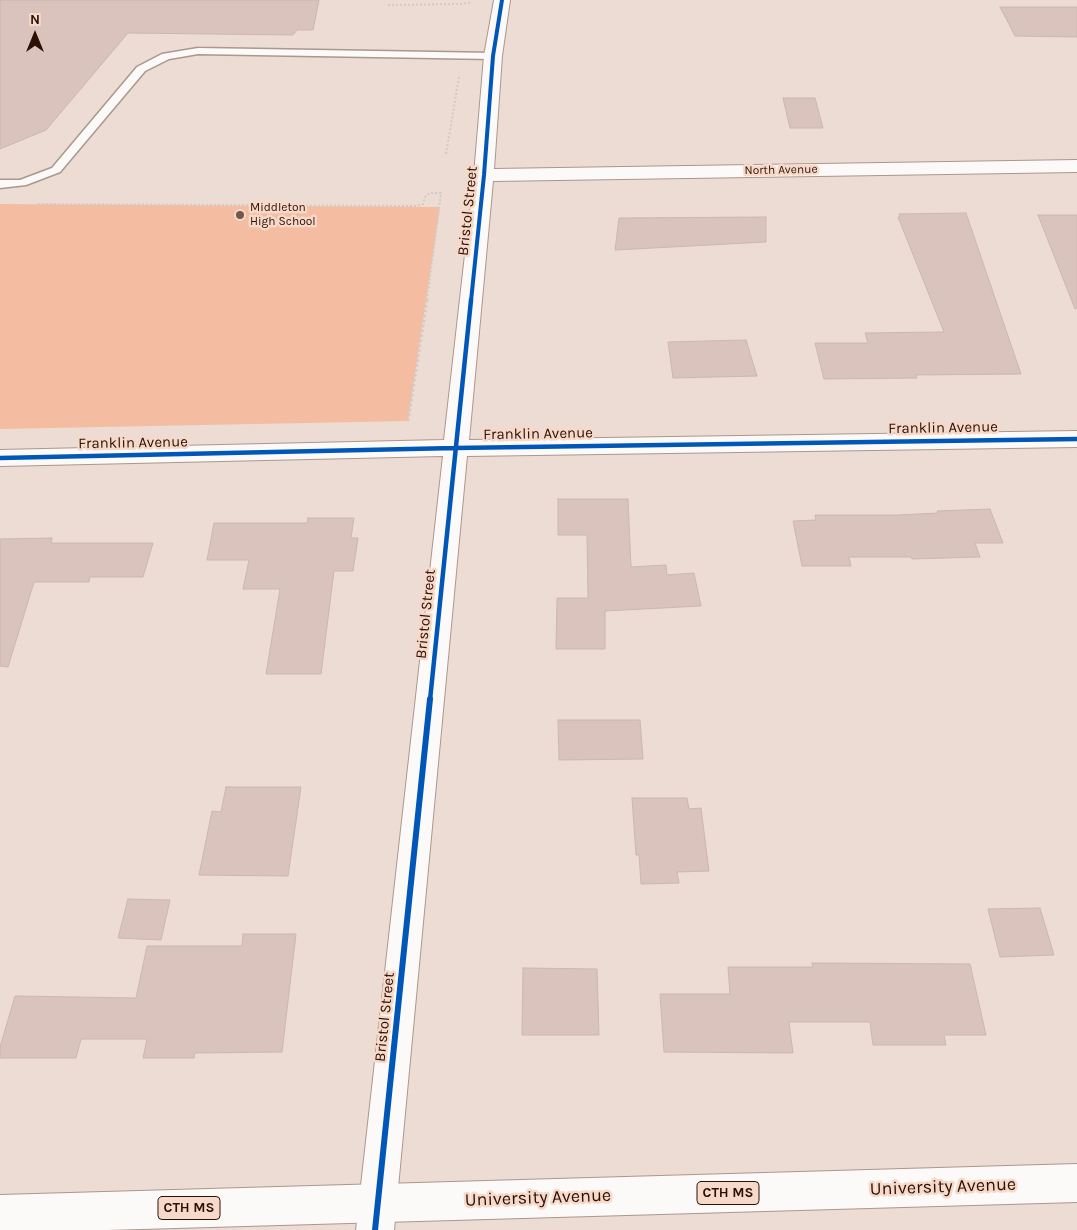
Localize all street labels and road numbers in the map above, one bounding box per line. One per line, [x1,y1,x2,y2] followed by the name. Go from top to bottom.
[744,162,818,178] street label: North Avenue
[454,165,482,257] street label: Bristol Street
[888,418,998,438] street label: Franklin Avenue
[483,424,593,444] street label: Franklin Avenue
[78,433,188,453] street label: Franklin Avenue
[412,568,440,660] street label: Bristol Street
[371,971,399,1063] street label: Bristol Street
[870,1174,1016,1200] street label: University Avenue
[697,1182,759,1204] road number: CTH MS
[465,1185,611,1211] street label: University Avenue
[158,1196,220,1220] road number: CTH MS

